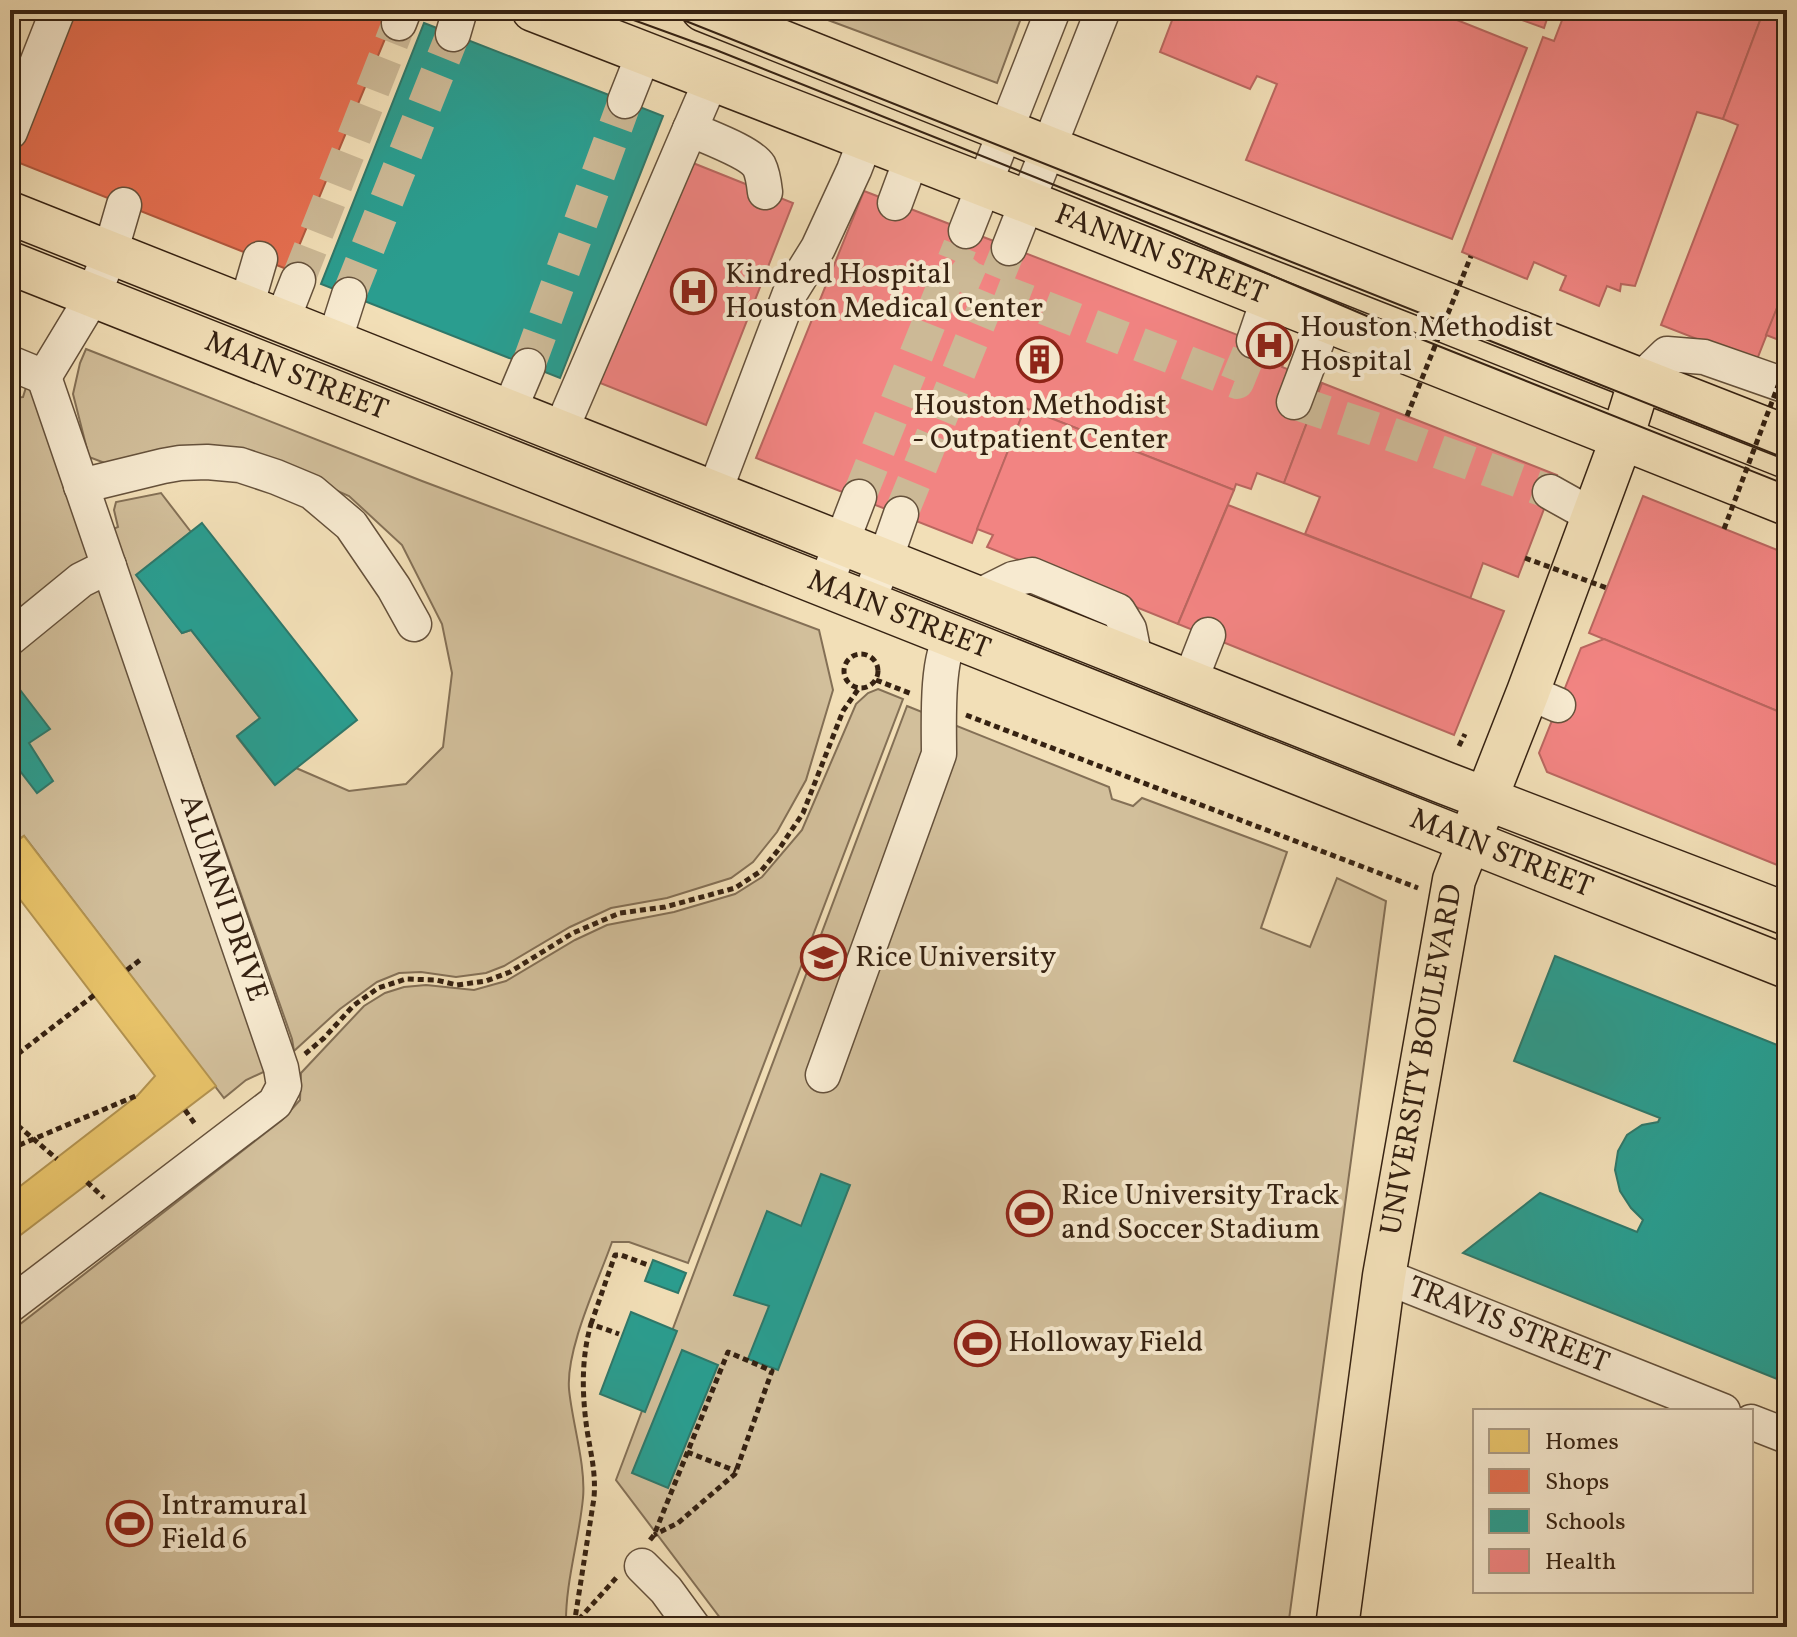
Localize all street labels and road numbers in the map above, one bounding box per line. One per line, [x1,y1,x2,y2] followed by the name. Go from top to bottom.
[1049,194,1273,316] street label: FANNIN STREET
[199,321,394,432] street label: MAIN STREET
[801,560,997,670] street label: MAIN STREET
[168,789,278,1007] street label: ALUMNI DRIVE
[1403,799,1599,909] street label: MAIN STREET
[1371,881,1474,1238] street label: UNIVERSITY BOULEVARD
[1402,1267,1615,1385] street label: TRAVIS STREET

